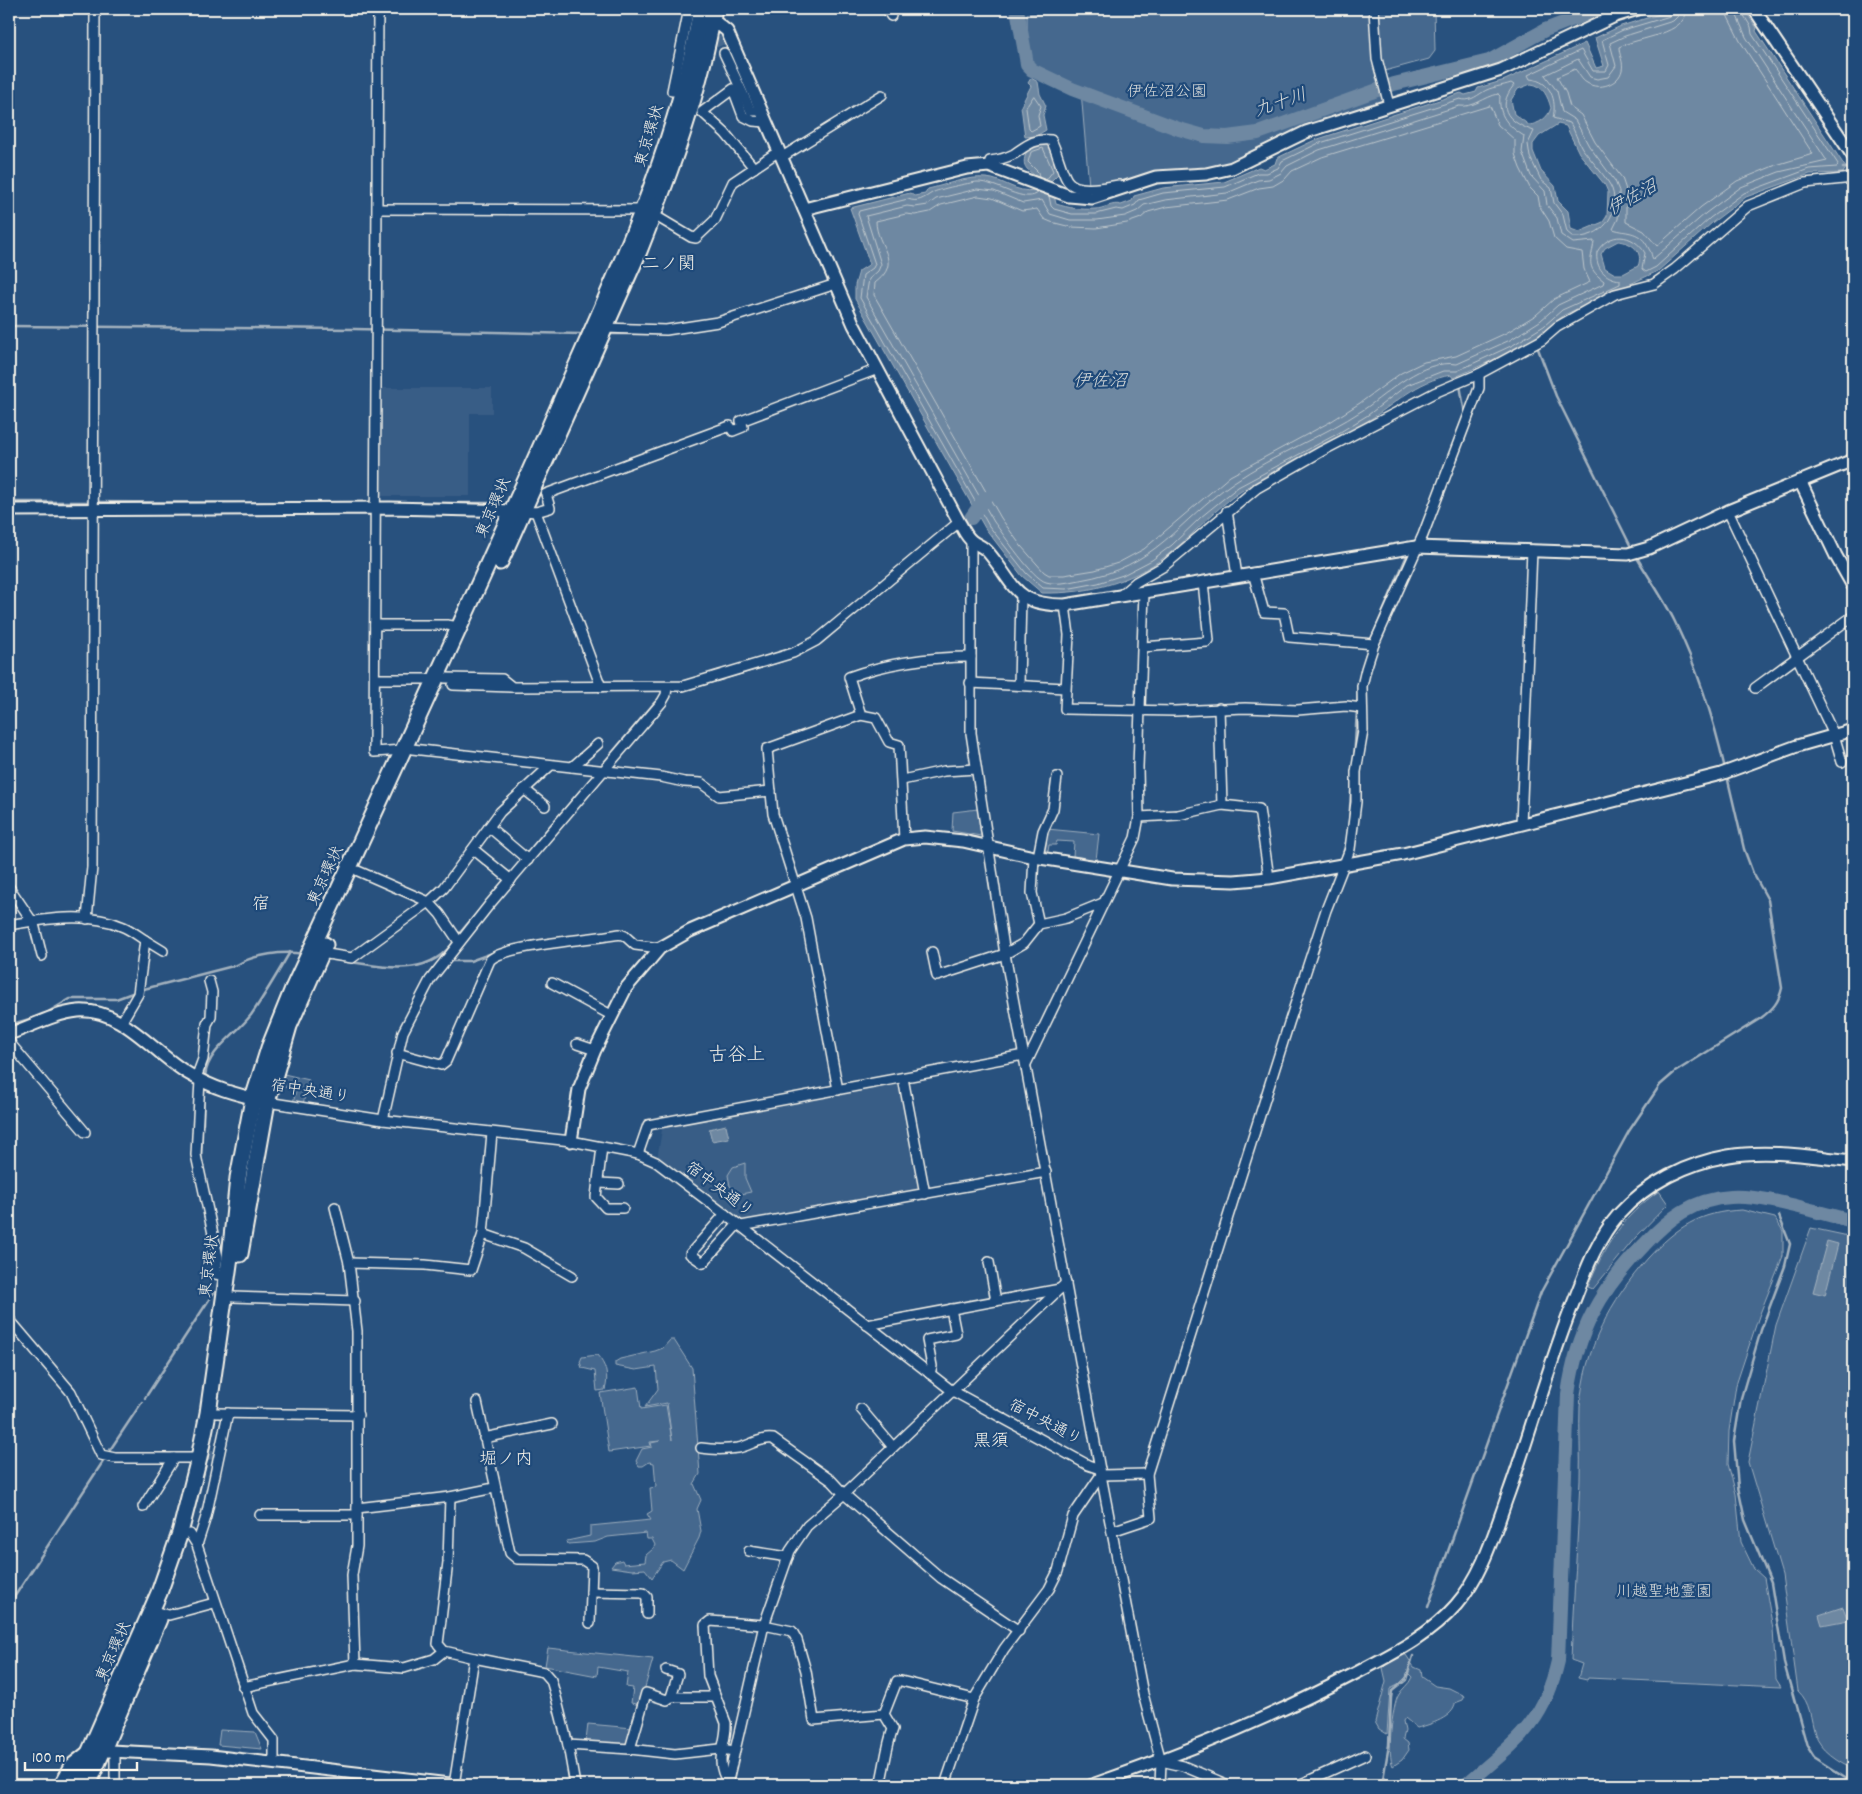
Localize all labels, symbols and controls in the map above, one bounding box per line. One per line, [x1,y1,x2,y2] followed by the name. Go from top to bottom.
[1127,81,1207,104] park label: 伊佐沼公園
[1251,83,1311,125] water label: 九十川
[630,102,670,170] street label: 東京環状
[1603,174,1664,223] water label: 伊佐沼
[642,253,696,278] district label: 二ノ関
[1073,370,1129,395] water label: 伊佐沼
[470,474,518,542] street label: 東京環状
[302,842,350,910] street label: 東京環状
[252,893,270,918] district label: 宿
[708,1043,766,1070] district label: 古谷上
[269,1074,351,1110] street label: 宿中央通り
[680,1157,758,1223] street label: 宿中央通り
[195,1233,225,1299] street label: 東京環状
[1004,1394,1086,1452] street label: 宿中央通り
[973,1430,1009,1455] district label: 黒須
[479,1448,533,1473] district label: 堀ノ内
[1616,1581,1712,1604] park label: 川越聖地霊園
[90,1618,138,1686] street label: 東京環状
[25,1739,138,1771] scale bar
[32,1748,65,1770] text: 100 m

